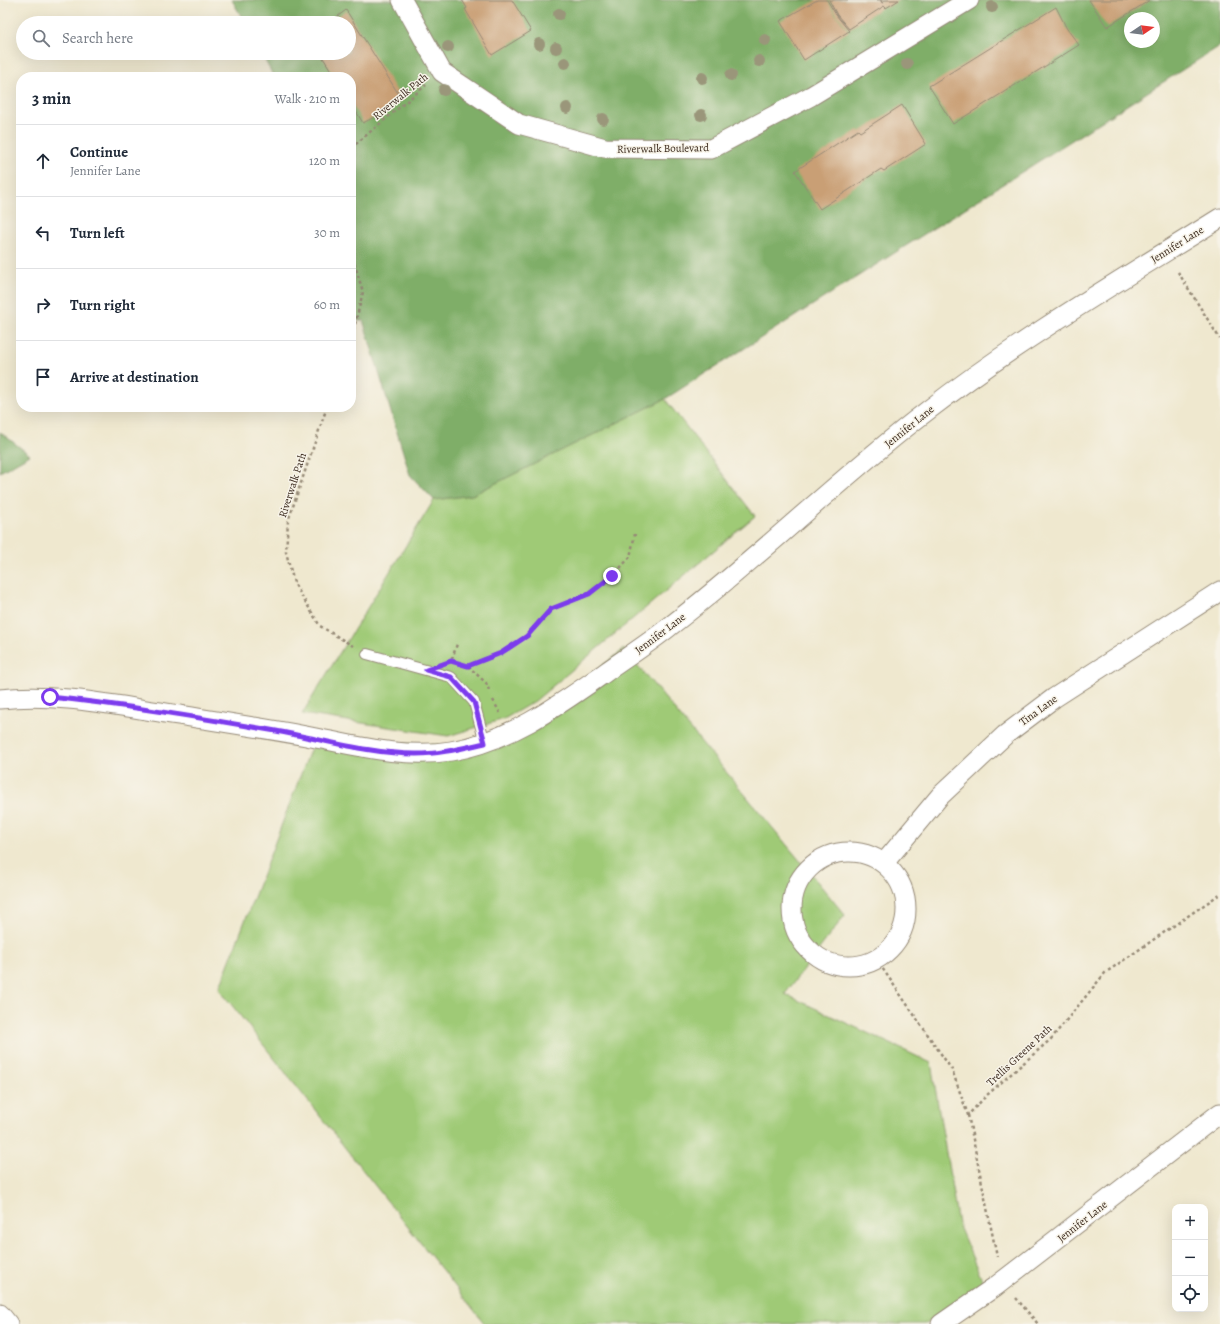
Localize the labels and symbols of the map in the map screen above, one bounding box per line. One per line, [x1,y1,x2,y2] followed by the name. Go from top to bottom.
[1124,12,1160,48] north arrow
[369,69,431,123] street label: Riverwalk Path
[617,140,709,157] street label: Riverwalk Boulevard
[1148,222,1207,267] street label: Jennifer Lane
[881,402,937,451] street label: Jennifer Lane
[275,451,310,519] street label: Riverwalk Path
[603,567,621,585] route end
[632,609,689,657] street label: Jennifer Lane
[41,688,59,706] route start
[1016,691,1060,729] street label: Tina Lane
[983,1021,1055,1090] street label: Trellis Greene Path
[1054,1197,1110,1246] street label: Jennifer Lane

